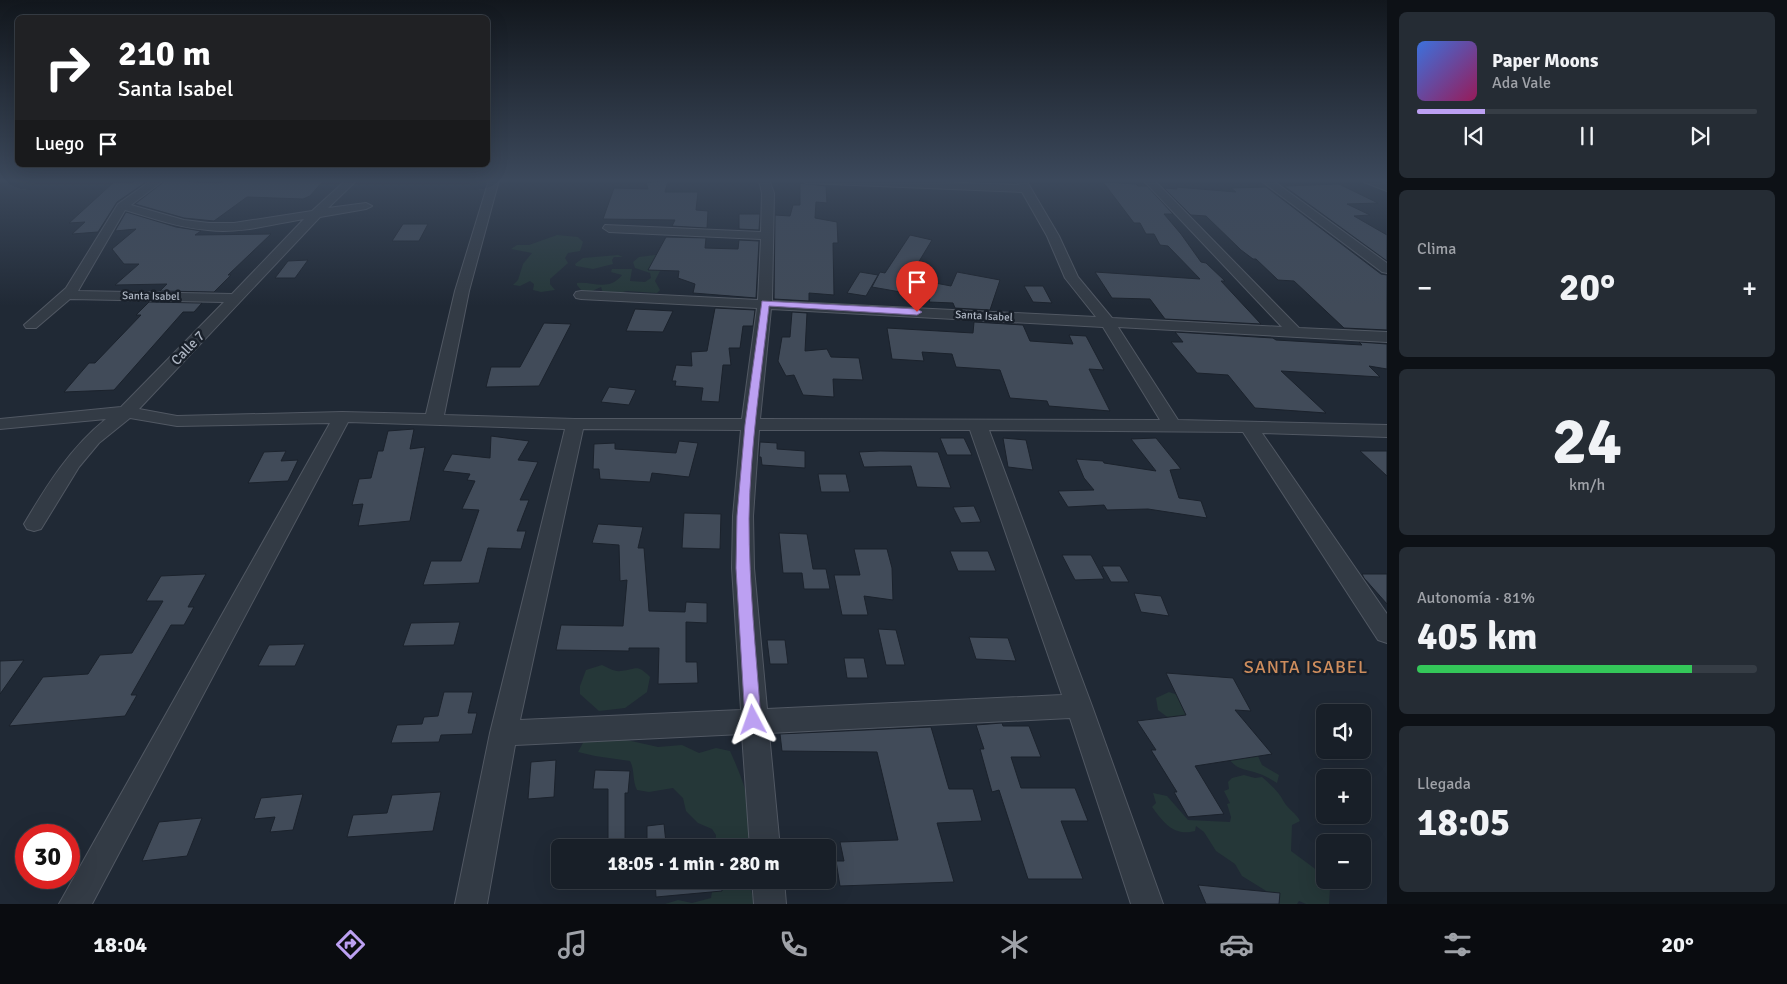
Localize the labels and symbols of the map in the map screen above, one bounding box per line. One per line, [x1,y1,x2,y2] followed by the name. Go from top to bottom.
[896,261,938,312] pin
[122,289,180,303] street label: Santa Isabel
[955,308,1013,324] street label: Santa Isabel
[168,327,208,369] street label: Calle 7
[1244,656,1368,678] district label: SANTA ISABEL
[726,693,778,745] position arrow
[15,824,80,889] speed limit sign: 30

